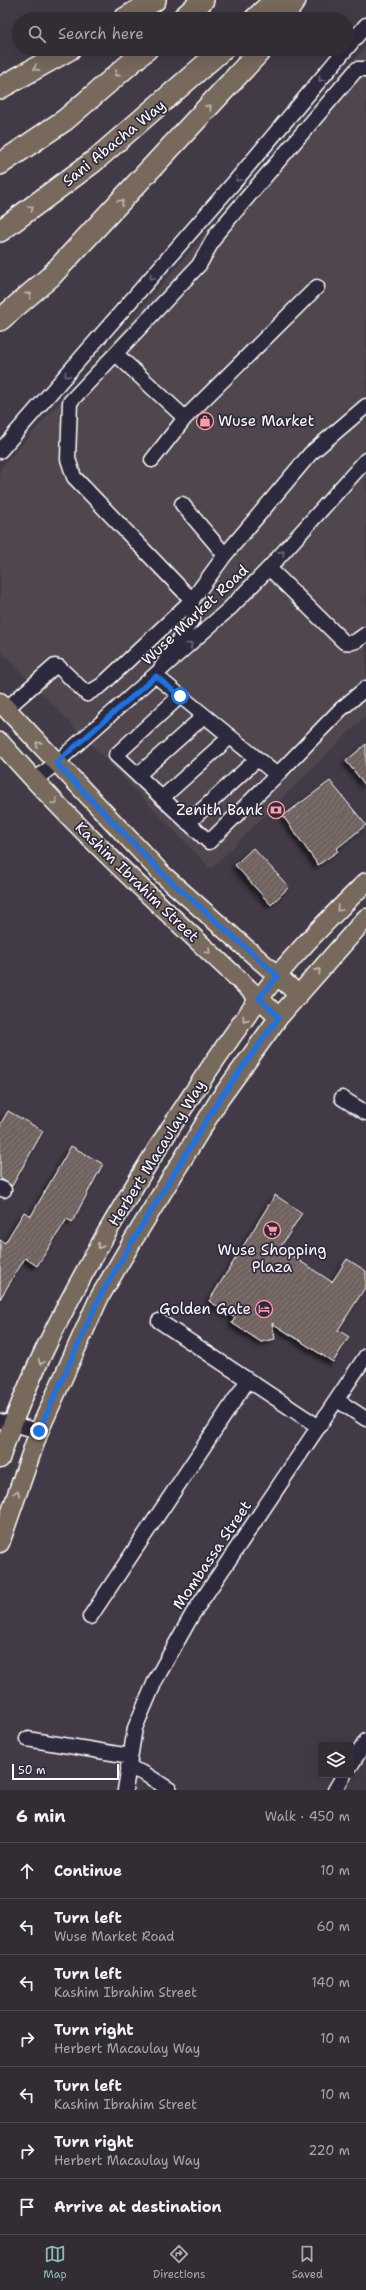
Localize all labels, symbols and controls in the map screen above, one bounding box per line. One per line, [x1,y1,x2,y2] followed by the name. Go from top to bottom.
[12,12,354,56] search box
[26,23,48,45] icon: search
[58,24,144,44] text: Search here
[33,64,40,71] one-way arrow
[115,70,122,77] one-way arrow
[319,74,326,82] one-way arrow
[58,95,170,191] street label: Sani Abacha Way
[204,104,211,112] one-way arrow
[235,174,242,181] one-way arrow
[116,199,123,207] one-way arrow
[27,206,34,213] one-way arrow
[150,272,157,280] one-way arrow
[25,293,32,300] one-way arrow
[65,370,72,378] one-way arrow
[195,411,215,431] shop icon: Wuse Market
[218,411,314,431] place label: Wuse Market
[278,551,285,558] one-way arrow
[137,560,253,670] street label: Wuse Market Road
[185,642,193,649] one-way arrow
[171,687,189,705] route start
[35,741,43,749] one-way arrow
[50,797,58,805] one-way arrow
[176,800,263,820] place label: Zenith Bank
[266,800,286,820] bank icon: Zenith Bank
[71,818,203,946] street label: Kashim Ibrahim Street
[336,904,344,912] one-way arrow
[203,946,211,953] one-way arrow
[314,969,321,976] one-way arrow
[243,1014,250,1021] one-way arrow
[104,1076,210,1230] street label: Herbert Macaulay Way
[262,1220,282,1240] supermarket icon: Wuse Shopping Plaza
[218,1240,326,1277] place label: Wuse Shopping Plaza
[97,1242,104,1249] one-way arrow
[159,1299,251,1319] place label: Golden Gate
[254,1299,274,1319] hotel icon: Golden Gate
[38,1357,46,1365] one-way arrow
[30,1422,48,1440] route end
[12,1490,20,1497] one-way arrow
[168,1497,256,1613] street label: Mombassa Street
[318,1742,354,1778] map controls
[318,1742,354,1778] button: layers
[12,1762,119,1781] scale bar
[18,1763,46,1778] text: 50 m
[16,1805,66,1827] text: 6 min
[265,1808,350,1825] text: Walk · 450 m
[16,1860,38,1882] icon: ahead
[54,1861,122,1881] text: Continue
[320,1862,350,1879] text: 10 m
[54,1908,122,1928] text: Turn left
[16,1916,38,1938] icon: left
[317,1918,350,1935] text: 60 m
[54,1928,174,1945] text: Wuse Market Road
[54,1964,122,1984] text: Turn left
[16,1972,38,1994] icon: left
[311,1974,350,1991] text: 140 m
[54,1984,197,2001] text: Kashim Ibrahim Street
[54,2020,134,2040] text: Turn right
[16,2028,38,2050] icon: right
[320,2030,350,2047] text: 10 m
[54,2040,200,2057] text: Herbert Macaulay Way
[54,2076,122,2096] text: Turn left
[16,2084,38,2106] icon: left
[320,2086,350,2103] text: 10 m
[54,2096,197,2113] text: Kashim Ibrahim Street
[54,2132,134,2152] text: Turn right
[16,2140,38,2162] icon: right
[308,2142,350,2159] text: 220 m
[54,2152,200,2169] text: Herbert Macaulay Way
[16,2196,38,2218] icon: arrive
[54,2197,222,2217] text: Arrive at destination
[43,2243,67,2282] tab: Map
[153,2243,205,2282] tab: Directions
[292,2243,323,2282] tab: Saved

